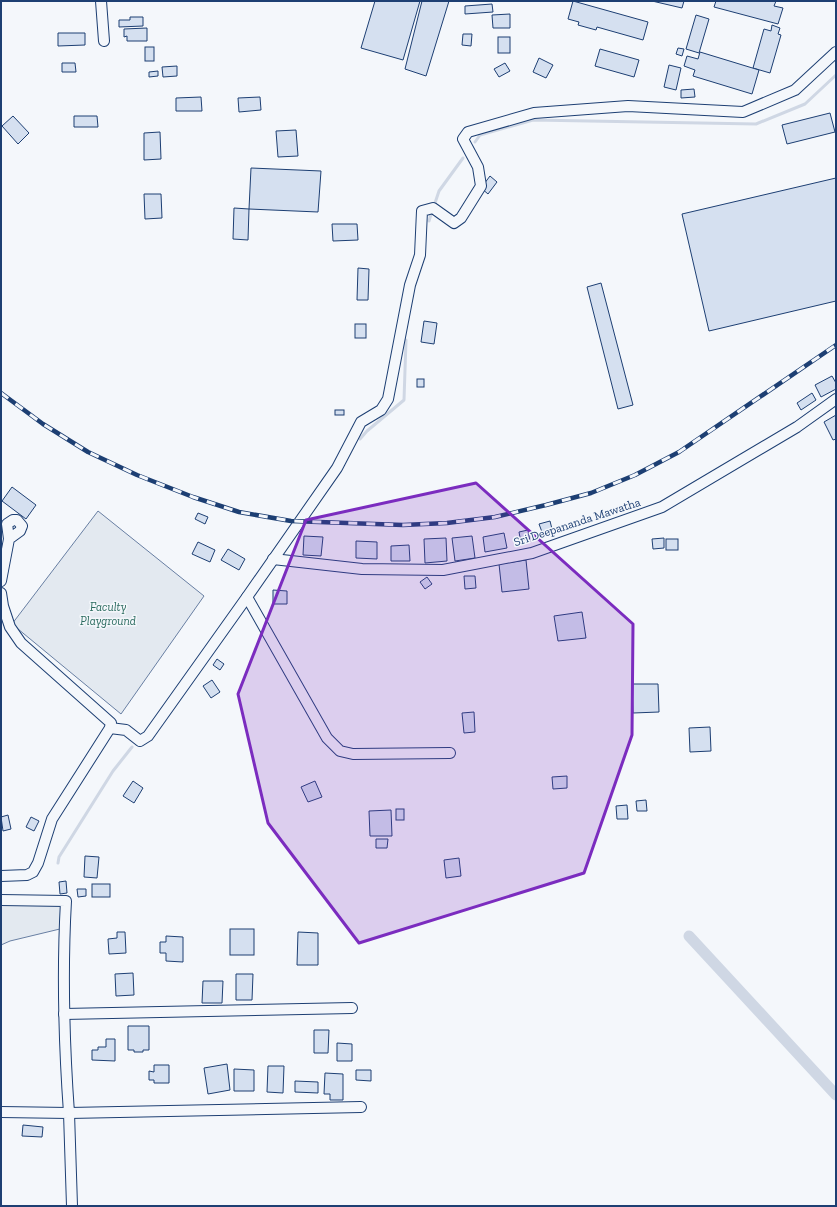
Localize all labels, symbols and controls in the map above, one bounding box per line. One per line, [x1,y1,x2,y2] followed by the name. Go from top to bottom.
[512,495,642,549] street label: Sri Deepananda Mawatha
[80,600,136,628] park label: Faculty Playground

